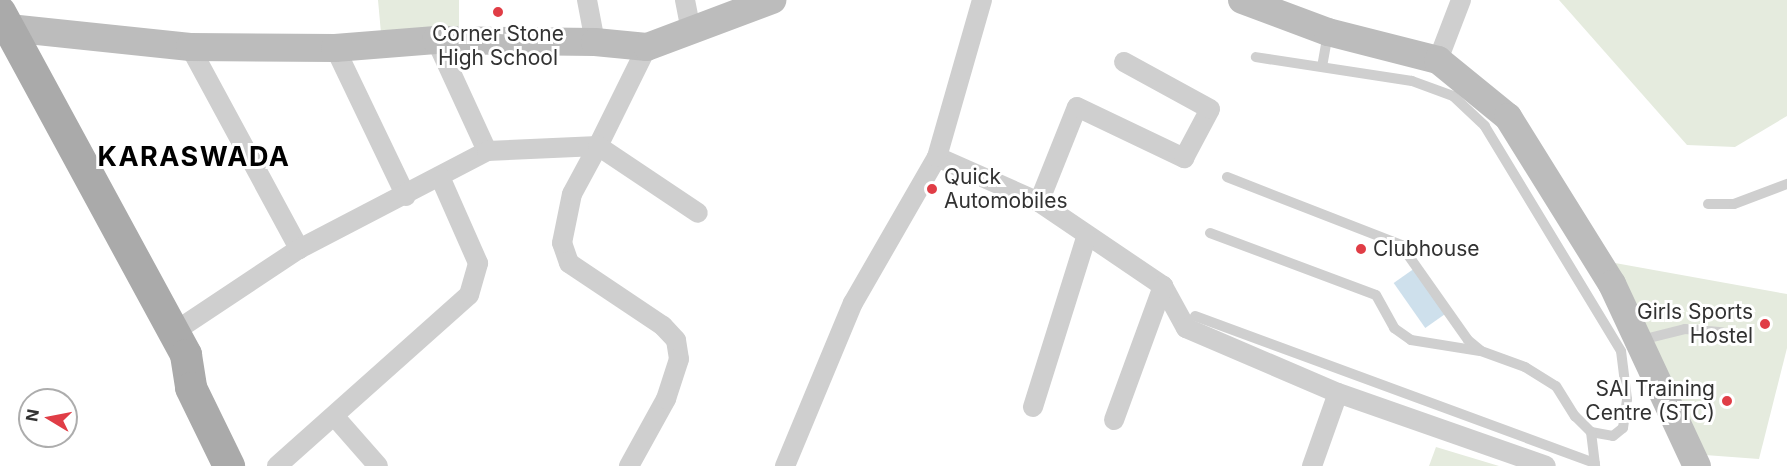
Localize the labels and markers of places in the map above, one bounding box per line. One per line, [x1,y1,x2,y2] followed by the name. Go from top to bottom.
[491,5,505,19] marker: Corner Stone High School
[432,21,564,71] place label: Corner Stone High School
[944,164,1068,214] place label: Quick Automobiles
[925,182,939,196] marker: Quick Automobiles
[1373,236,1479,262] place label: Clubhouse
[1354,242,1368,256] marker: Clubhouse
[1637,299,1753,349] place label: Girls Sports Hostel
[1758,317,1772,331] marker: Girls Sports Hostel
[1585,376,1715,426] place label: SAI Training Centre (STC)
[1720,394,1734,408] marker: SAI Training Centre (STC)

